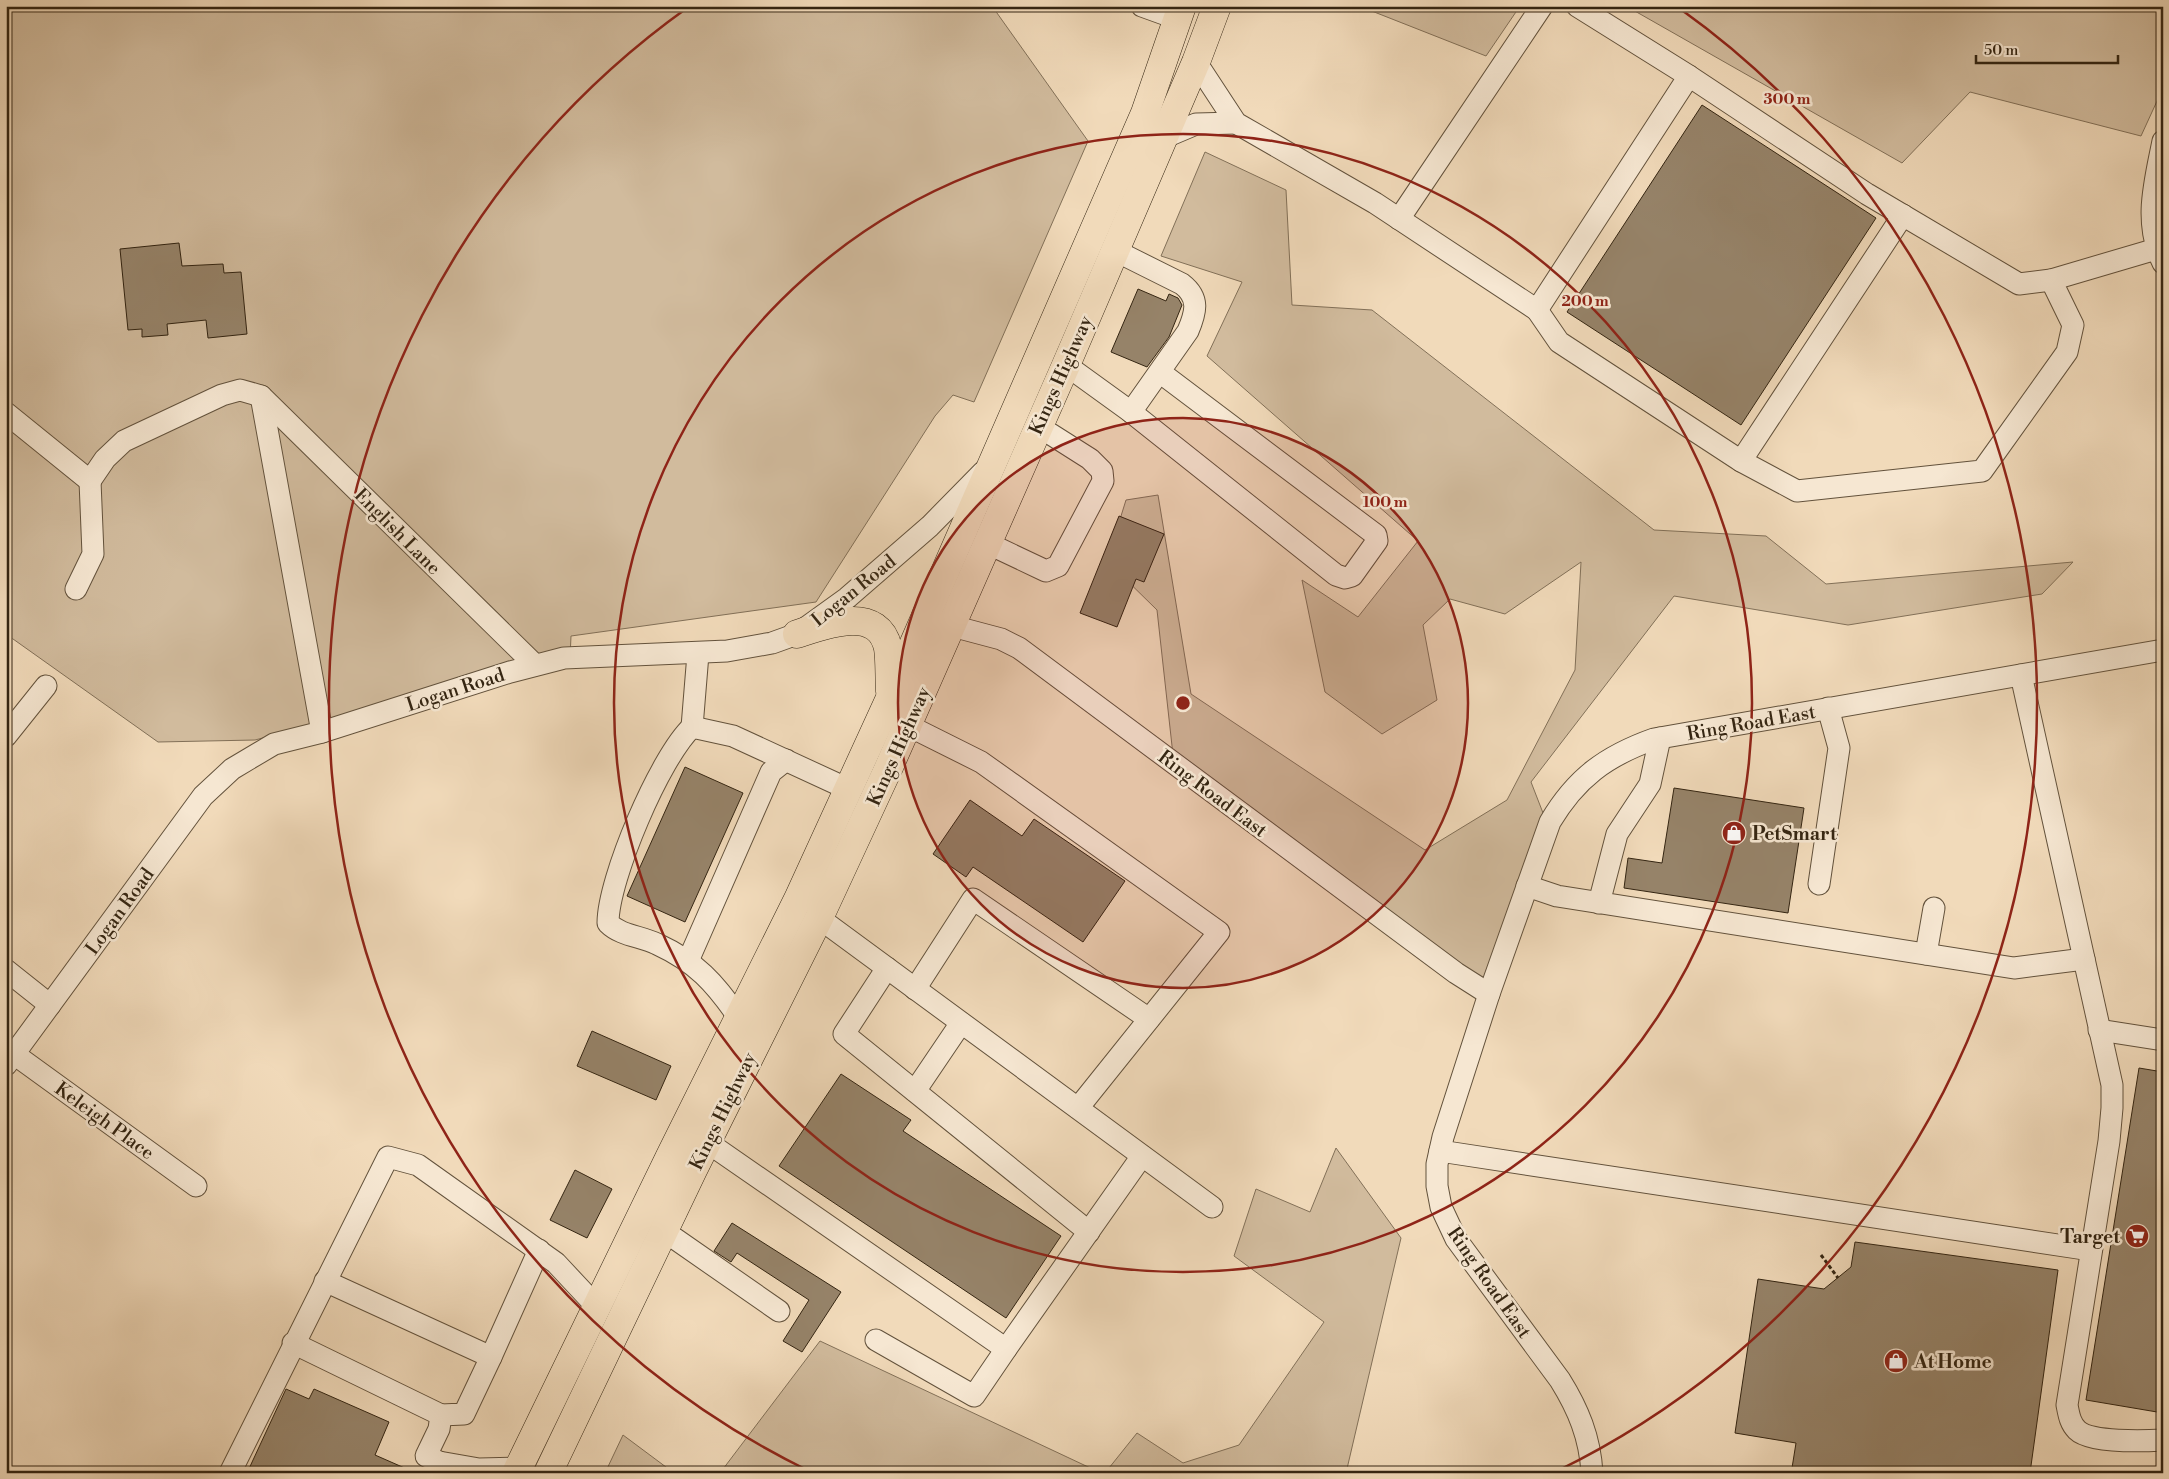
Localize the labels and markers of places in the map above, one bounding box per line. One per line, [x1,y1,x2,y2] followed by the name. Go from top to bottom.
[1174,694,1192,712] centre of rings
[1721,820,1747,846] shop icon: PetSmart
[1752,822,1837,846] place label: PetSmart
[2124,1223,2150,1249] supermarket icon: Target
[2060,1225,2120,1249] place label: Target
[1883,1348,1909,1374] shop icon: At Home
[1913,1350,1992,1374] place label: At Home

